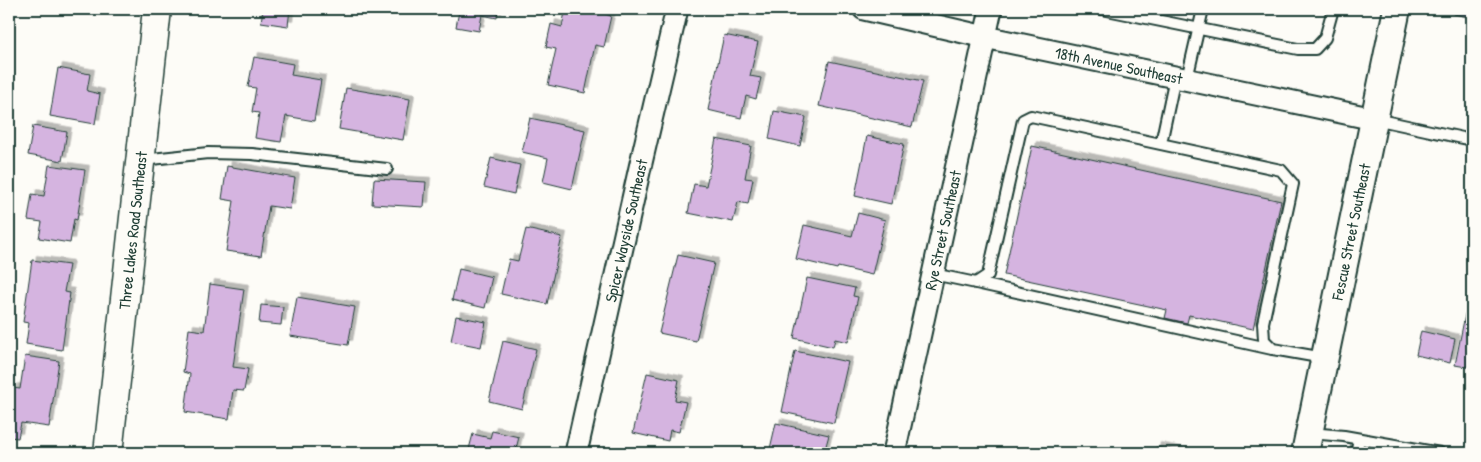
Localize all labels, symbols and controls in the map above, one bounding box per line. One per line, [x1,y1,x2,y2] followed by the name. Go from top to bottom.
[1053,41,1185,89] street label: 18th Avenue Southeast
[113,150,152,310] street label: Three Lakes Road Southeast
[599,156,653,304] street label: Spicer Wayside Southeast
[1326,161,1376,303] street label: Fescue Street Southeast
[919,168,967,292] street label: Rye Street Southeast

